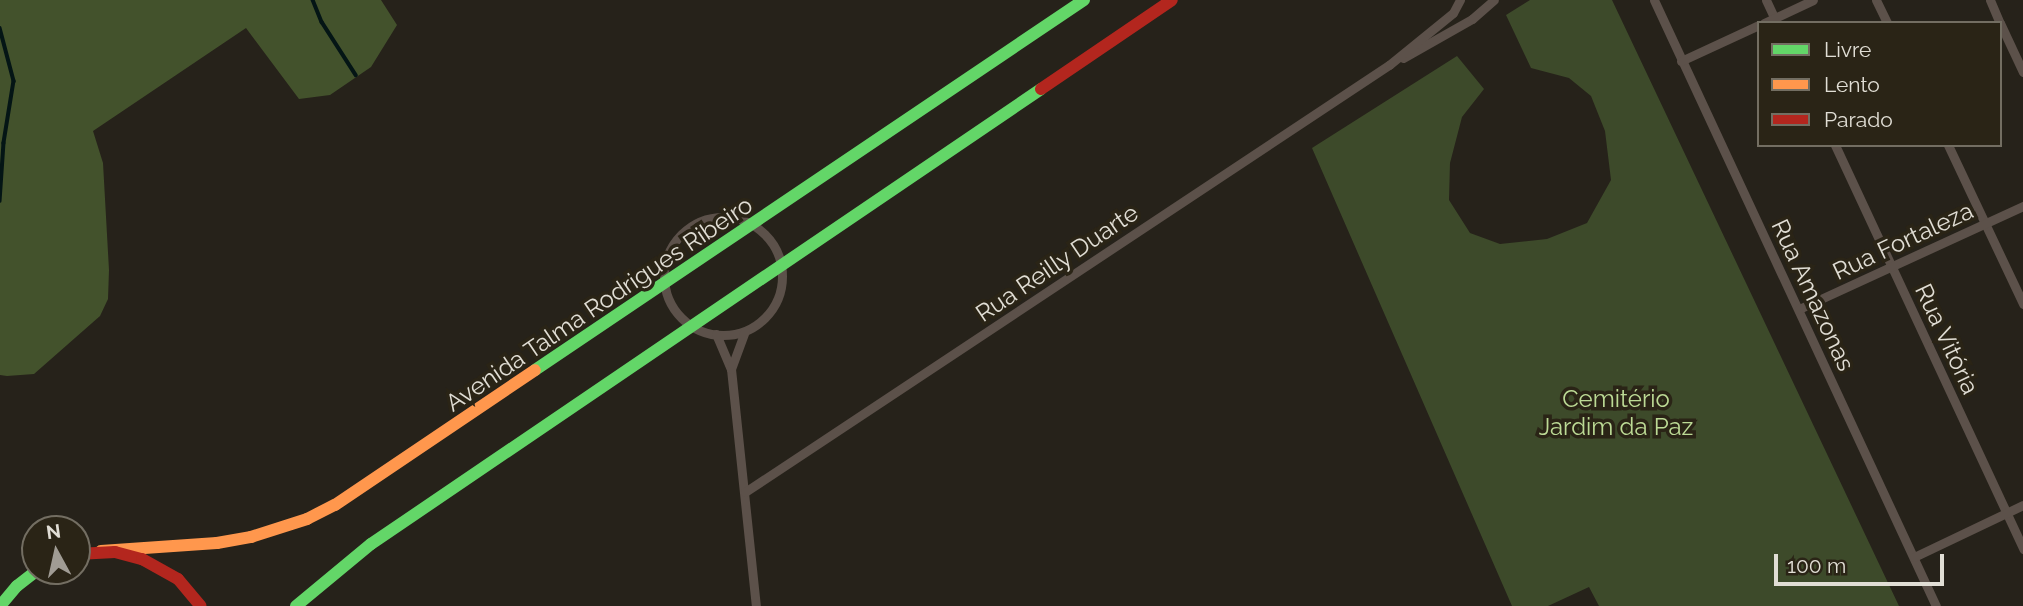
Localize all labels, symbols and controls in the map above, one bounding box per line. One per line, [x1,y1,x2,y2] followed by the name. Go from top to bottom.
[1757,21,2002,147] legend
[1824,37,1871,62] text: Livre
[1824,72,1880,97] text: Lento
[1824,107,1893,132] text: Parado
[440,190,758,418] street label: Avenida Talma Rodrigues Ribeiro
[1828,196,1978,286] street label: Rua Fortaleza
[970,198,1144,328] street label: Rua Reilly Duarte
[1765,214,1861,376] street label: Rua Amazonas
[1909,279,1985,399] street label: Rua Vitória
[1539,385,1693,441] park label: Cemitério Jardim da Paz
[21,515,91,585] north arrow
[45,519,62,543] text: N
[1778,540,1948,584] scale bar
[1787,553,1846,578] text: 100 m

